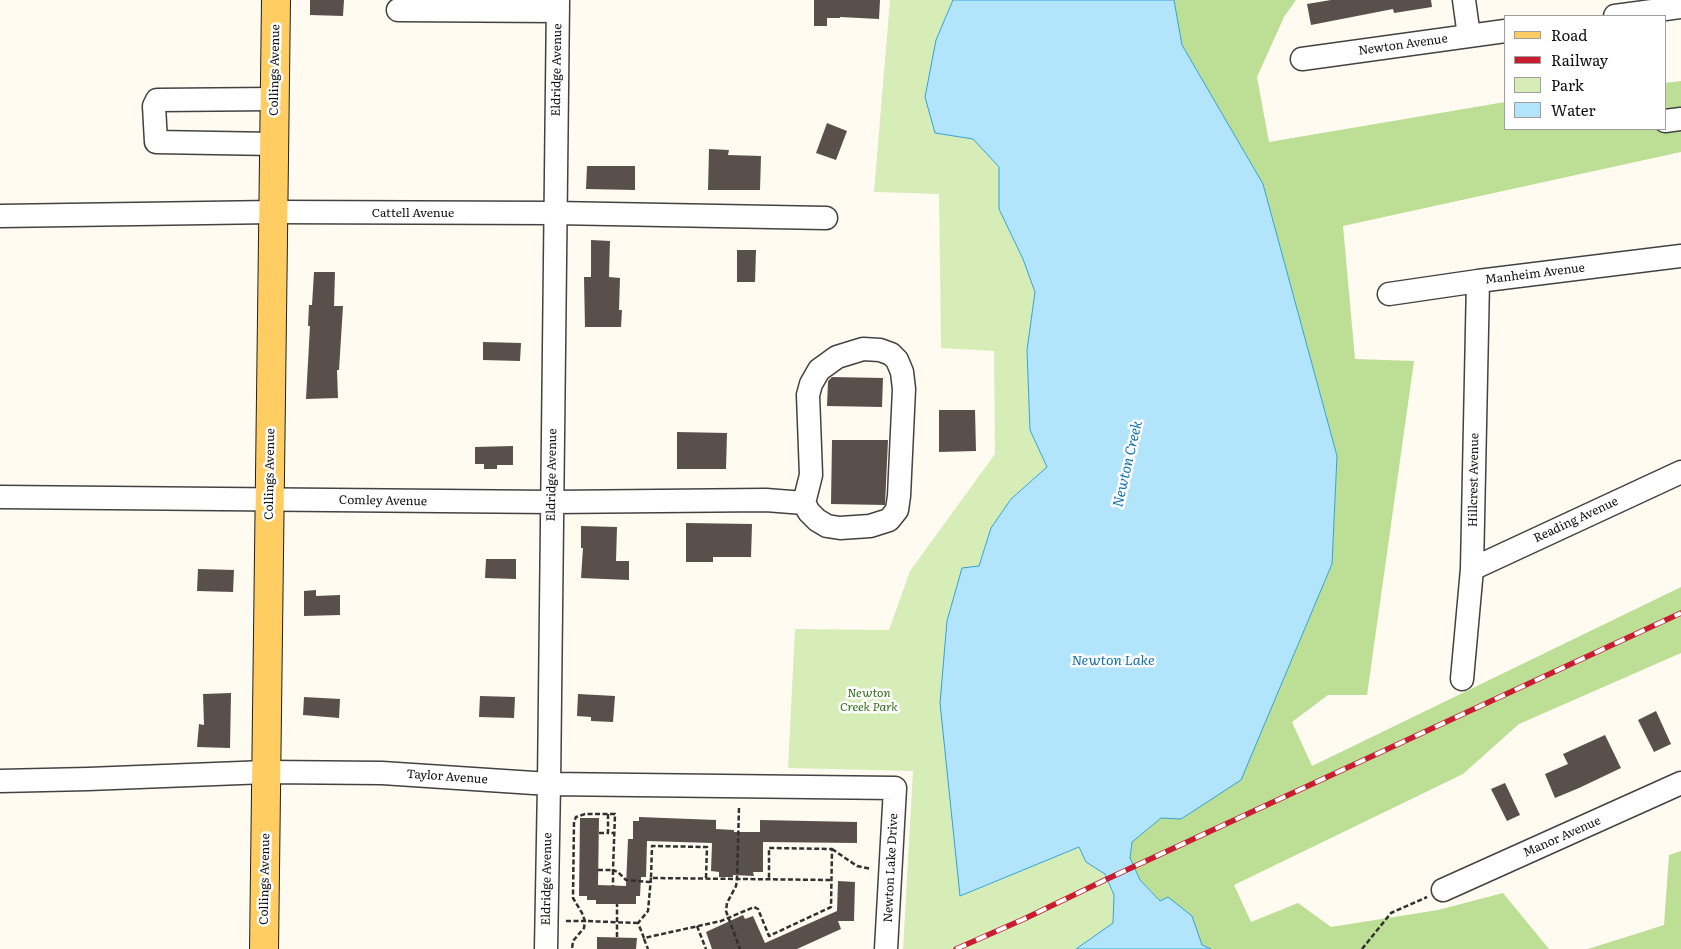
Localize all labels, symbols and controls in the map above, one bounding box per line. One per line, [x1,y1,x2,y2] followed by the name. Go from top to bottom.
[1504,15,1666,130] legend
[549,23,565,117] street label: Eldridge Avenue
[1551,23,1587,46] text: Road
[267,24,283,116] street label: Collings Avenue
[1357,32,1449,58] street label: Newton Avenue
[1551,48,1608,71] text: Railway
[1551,73,1584,96] text: Park
[1551,98,1596,121] text: Water
[372,206,454,220] street label: Cattell Avenue
[1484,261,1586,287] street label: Manheim Avenue
[1110,419,1146,509] water label: Newton Creek
[262,428,278,520] street label: Collings Avenue
[544,428,560,522] street label: Eldridge Avenue
[1466,433,1482,527] street label: Hillcrest Avenue
[339,493,427,509] street label: Comley Avenue
[1532,494,1620,546] street label: Reading Avenue
[1071,653,1155,669] water label: Newton Lake
[840,686,898,714] park label: Newton Creek Park
[406,767,488,787] street label: Taylor Avenue
[881,813,901,923] street label: Newton Lake Drive
[1521,814,1603,860] street label: Manor Avenue
[539,832,555,926] street label: Eldridge Avenue
[257,833,273,925] street label: Collings Avenue

